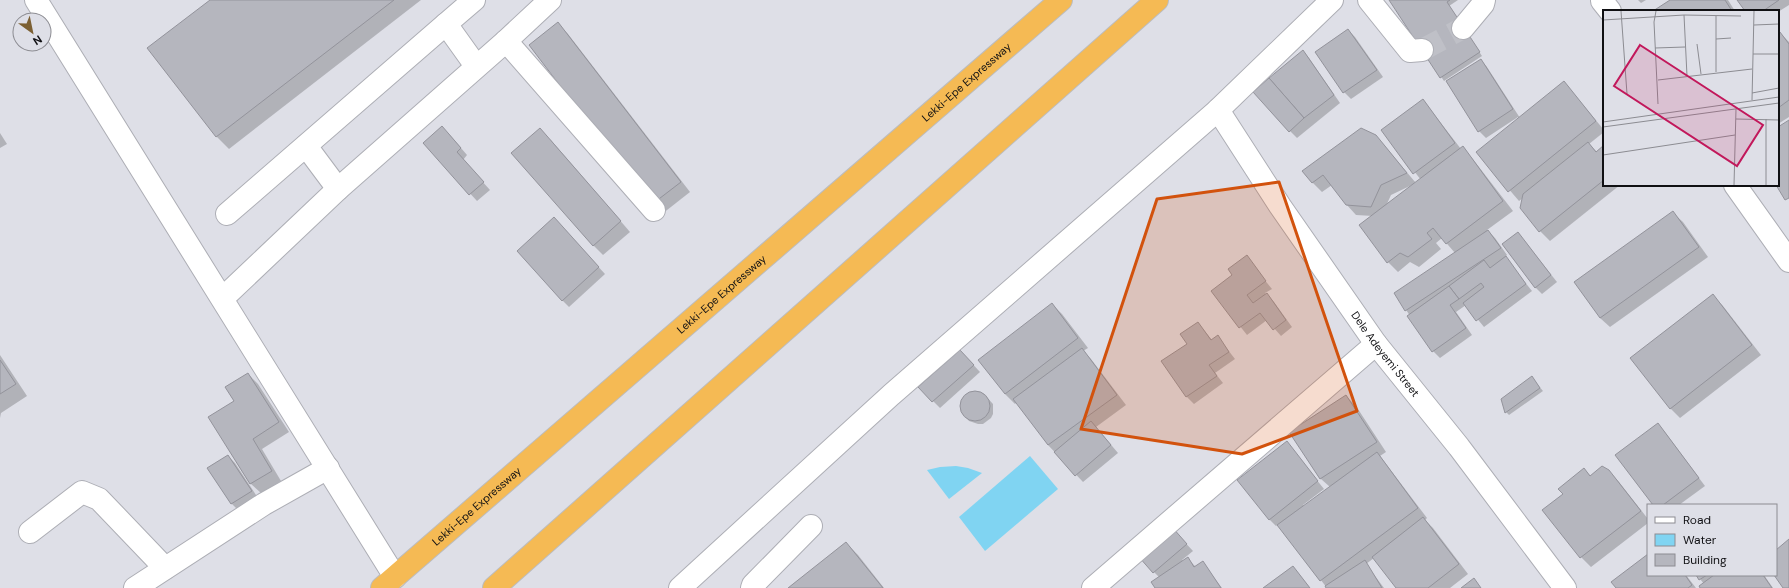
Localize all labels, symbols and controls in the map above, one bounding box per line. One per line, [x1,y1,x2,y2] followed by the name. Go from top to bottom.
[1603,10,1779,186] inset map
[12,12,52,52] north arrow
[30,32,45,48] text: N
[919,40,1014,124] street label: Lekki-Epe Expressway
[674,252,769,337] street label: Lekki-Epe Expressway
[1348,309,1423,399] street label: Dele Adeyemi Street
[429,464,524,549] street label: Lekki-Epe Expressway
[1647,504,1777,576] legend
[1683,512,1711,528] text: Road
[1683,532,1717,548] text: Water
[1683,552,1727,568] text: Building

